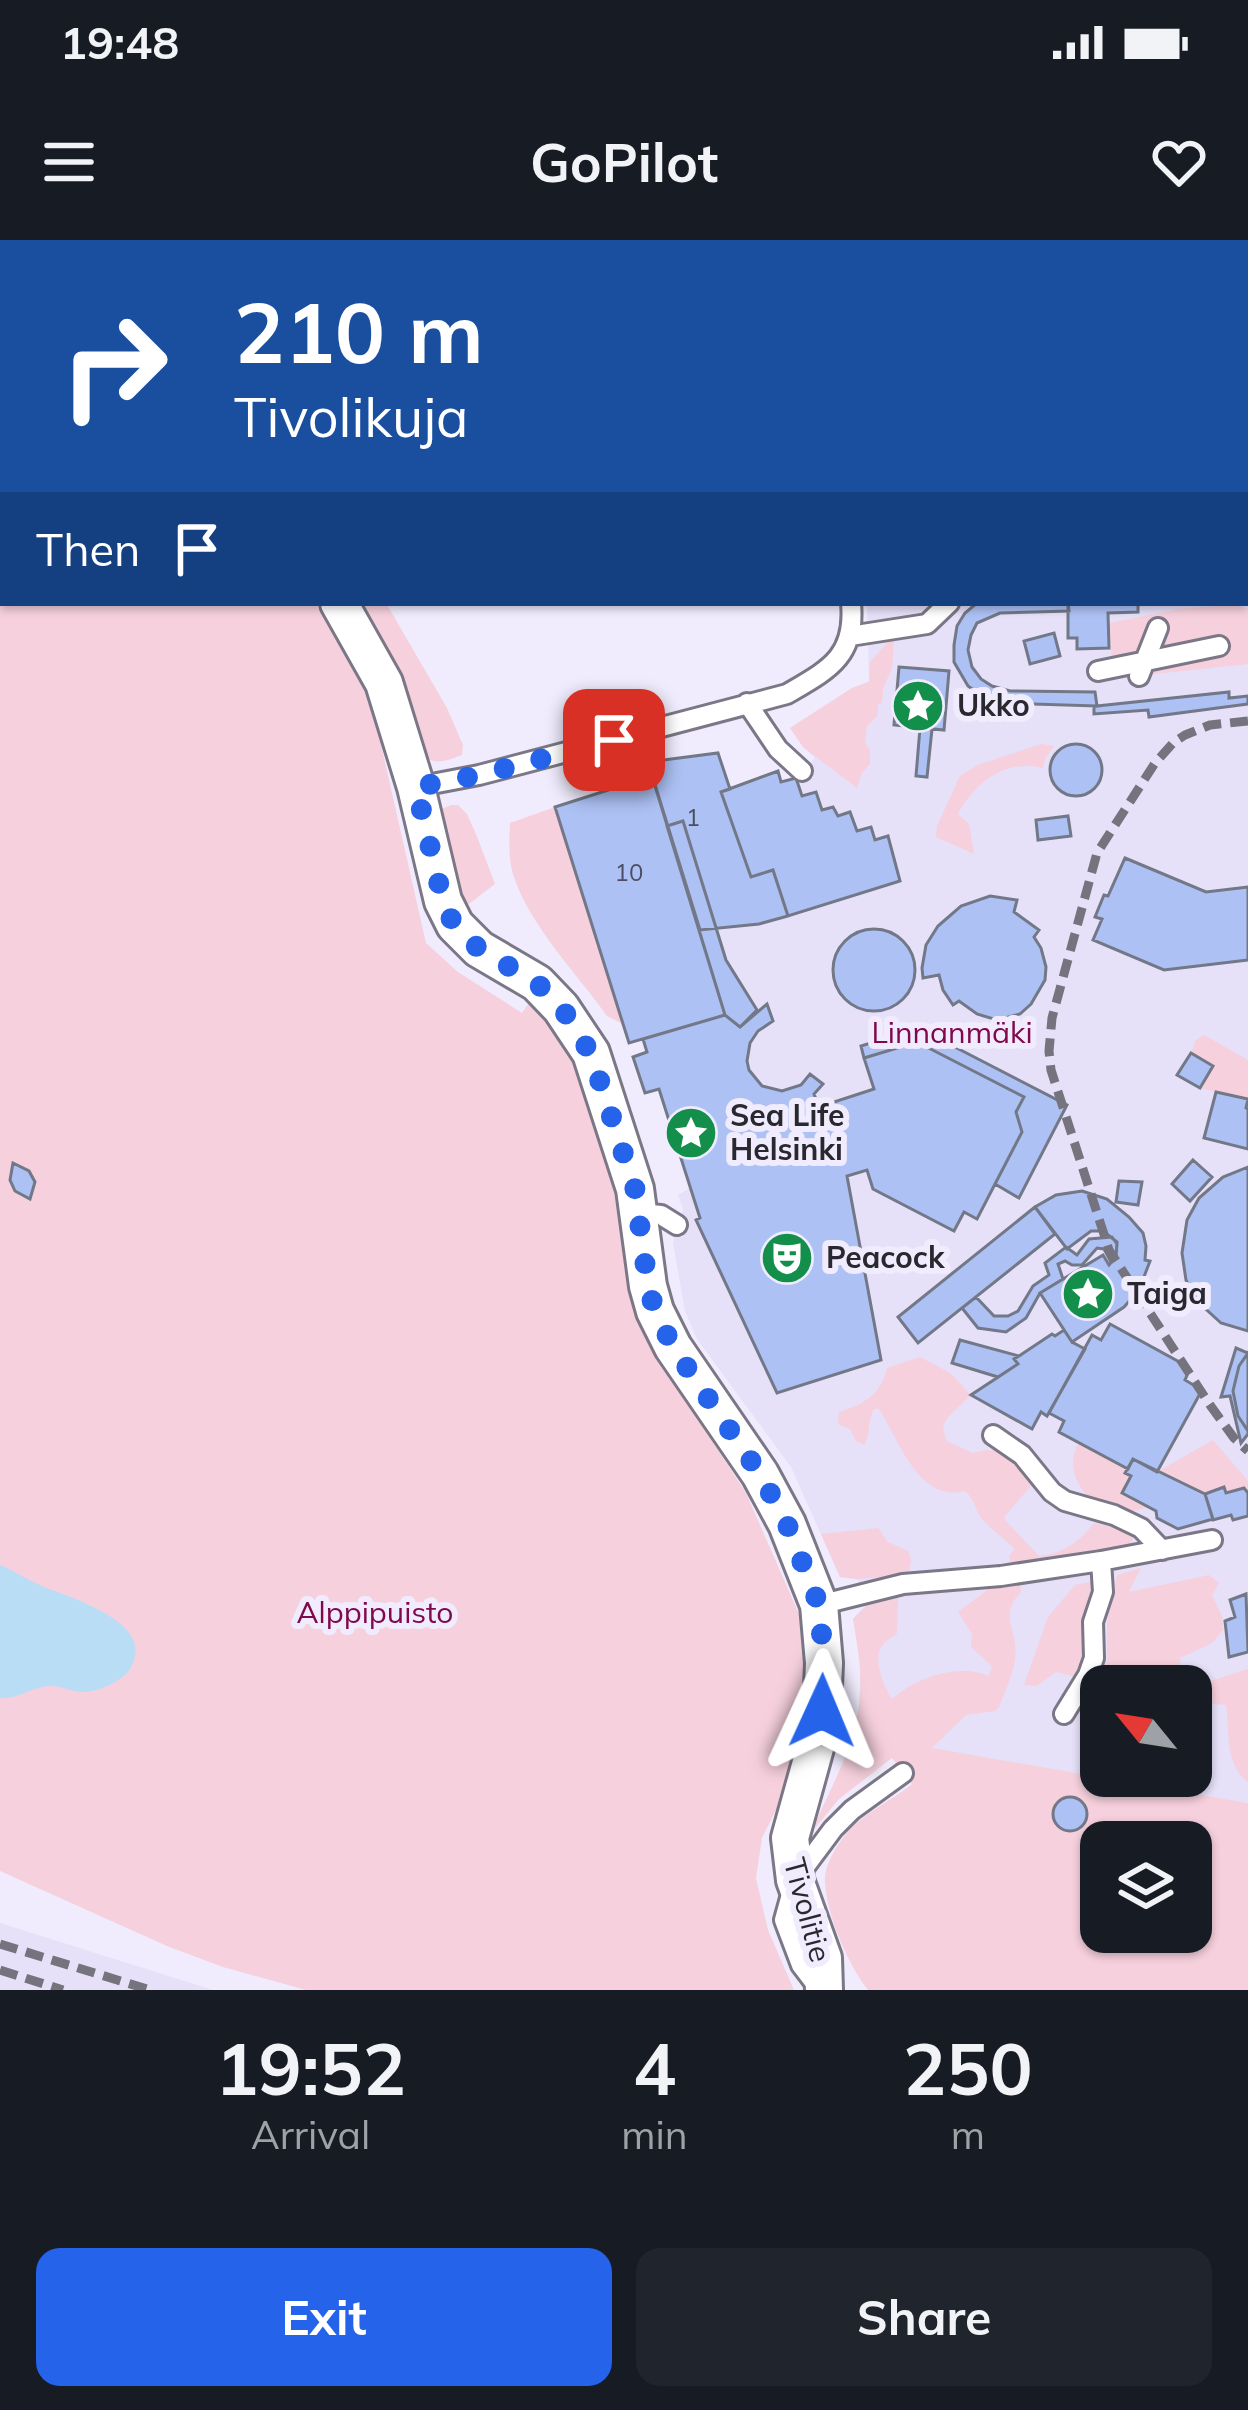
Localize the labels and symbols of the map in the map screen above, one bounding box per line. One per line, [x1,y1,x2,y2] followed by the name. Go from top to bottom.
[890,678,946,734] place icon: Ukko
[957,686,1030,724] place label: Ukko
[563,689,665,791] pin
[686,802,700,832] house number: 1
[615,857,643,887] house number: 10
[871,1013,1033,1051] park label: Linnanmäki
[730,1096,844,1168] place label: Sea Life Helsinki
[663,1105,719,1161] place icon: Sea Life Helsinki
[759,1230,815,1286] theatre icon: Peacock
[826,1238,946,1276] place label: Peacock
[1060,1266,1116,1322] place icon: Taiga
[1127,1274,1207,1312] place label: Taiga
[297,1593,454,1631] park label: Alppipuisto
[759,1648,885,1774] position arrow
[1080,1665,1212,1797] north arrow
[776,1853,840,1966] street label: Tivolitie

